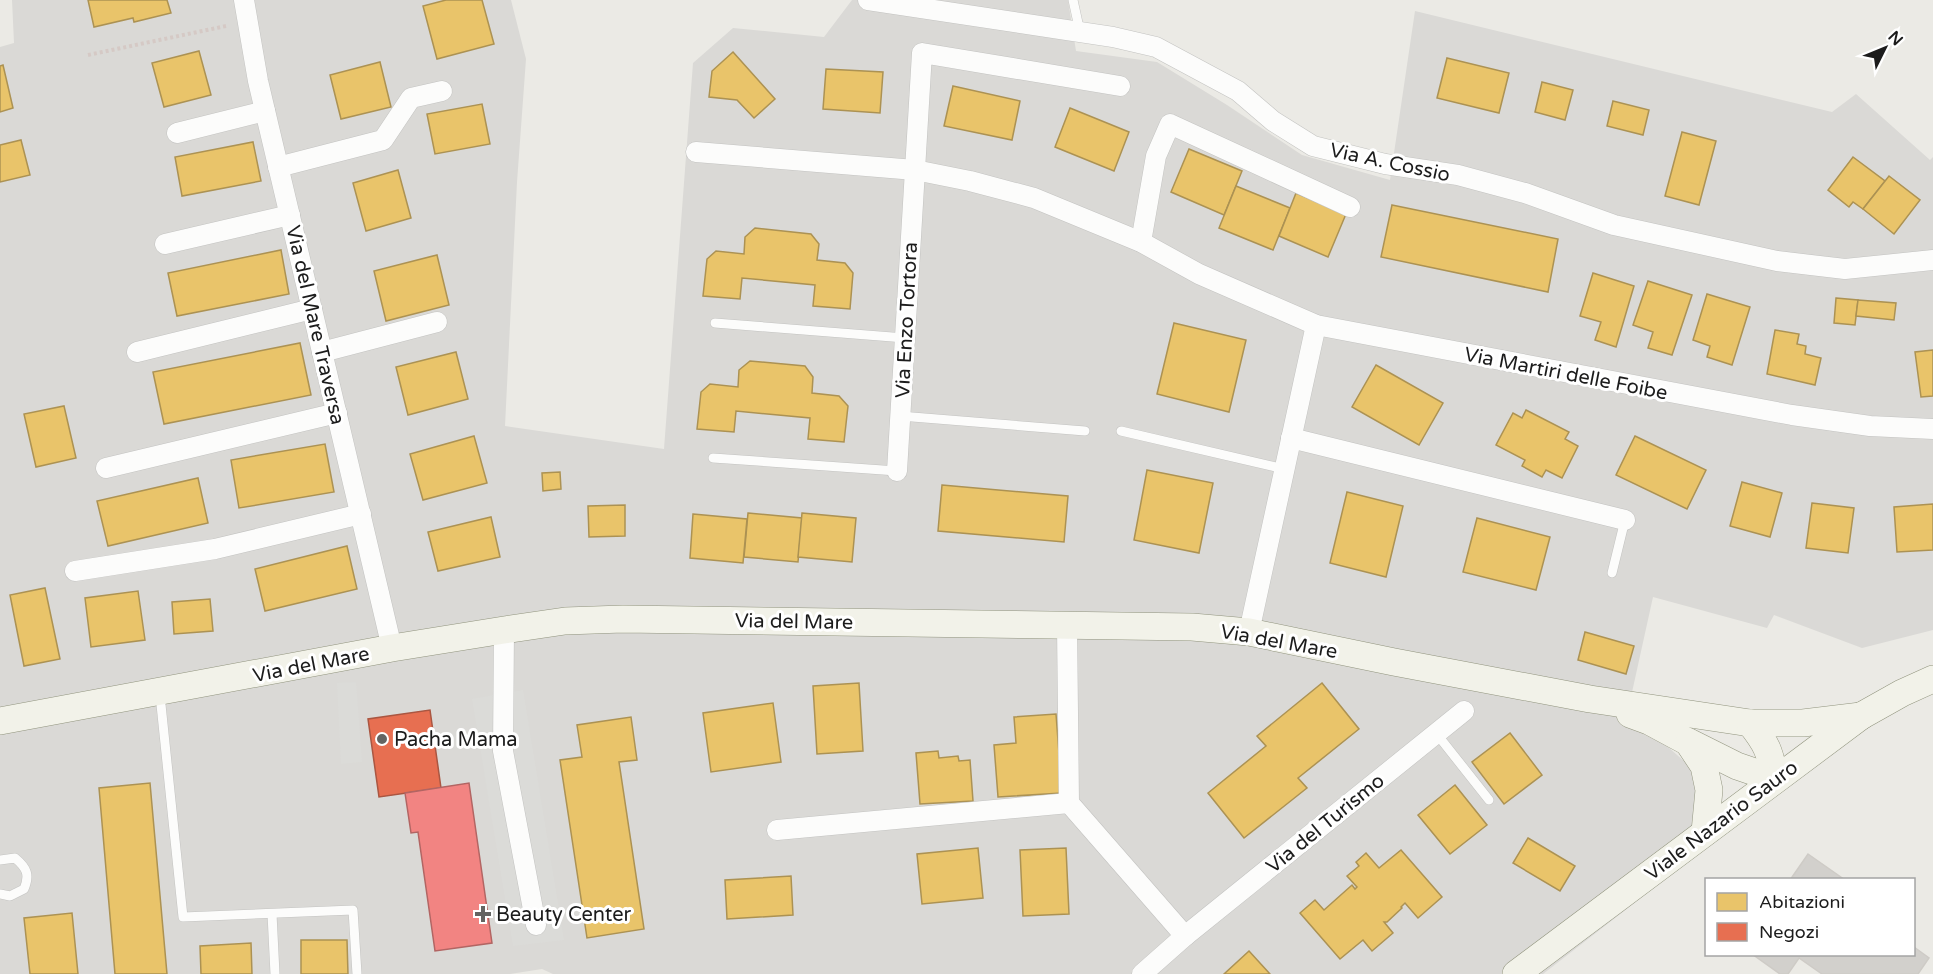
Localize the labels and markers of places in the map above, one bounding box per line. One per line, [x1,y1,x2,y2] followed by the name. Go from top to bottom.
[394,728,518,752] place label: Pacha Mama
[375,732,389,746] marker: Pacha Mama
[496,903,632,927] place label: Beauty Center
[474,905,492,923] marker: Beauty Center

